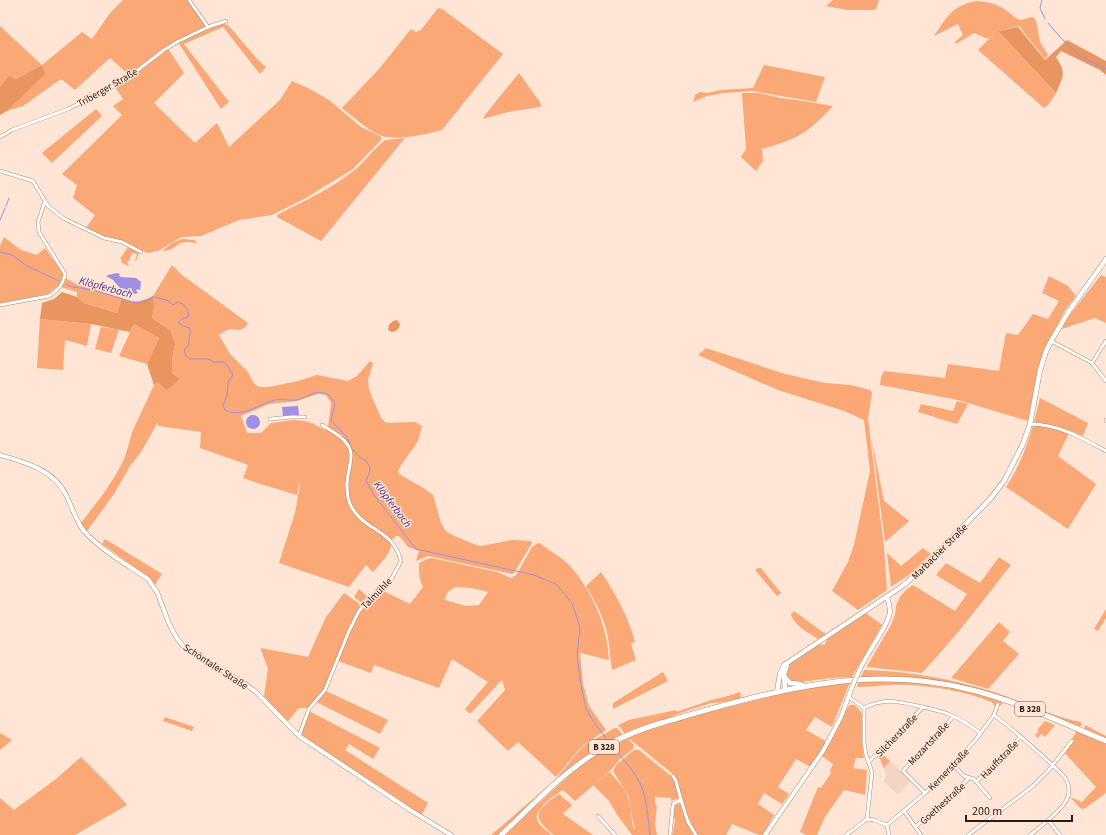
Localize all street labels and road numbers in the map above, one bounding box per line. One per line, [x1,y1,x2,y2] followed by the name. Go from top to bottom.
[75,65,140,111] street label: Triberger Straße
[909,521,971,583] street label: Marbacher Straße
[358,575,395,613] street label: Talmühle
[180,641,251,693] street label: Schöntaler Straße
[1015,702,1045,716] road number: B 328
[873,711,921,760] street label: Silcherstraße
[905,719,953,768] street label: Mozartstraße
[978,737,1022,782] street label: Hauffstraße
[589,740,619,754] road number: B 328
[925,745,973,794] street label: Kernerstraße
[917,780,968,828] street label: Goethestraße

